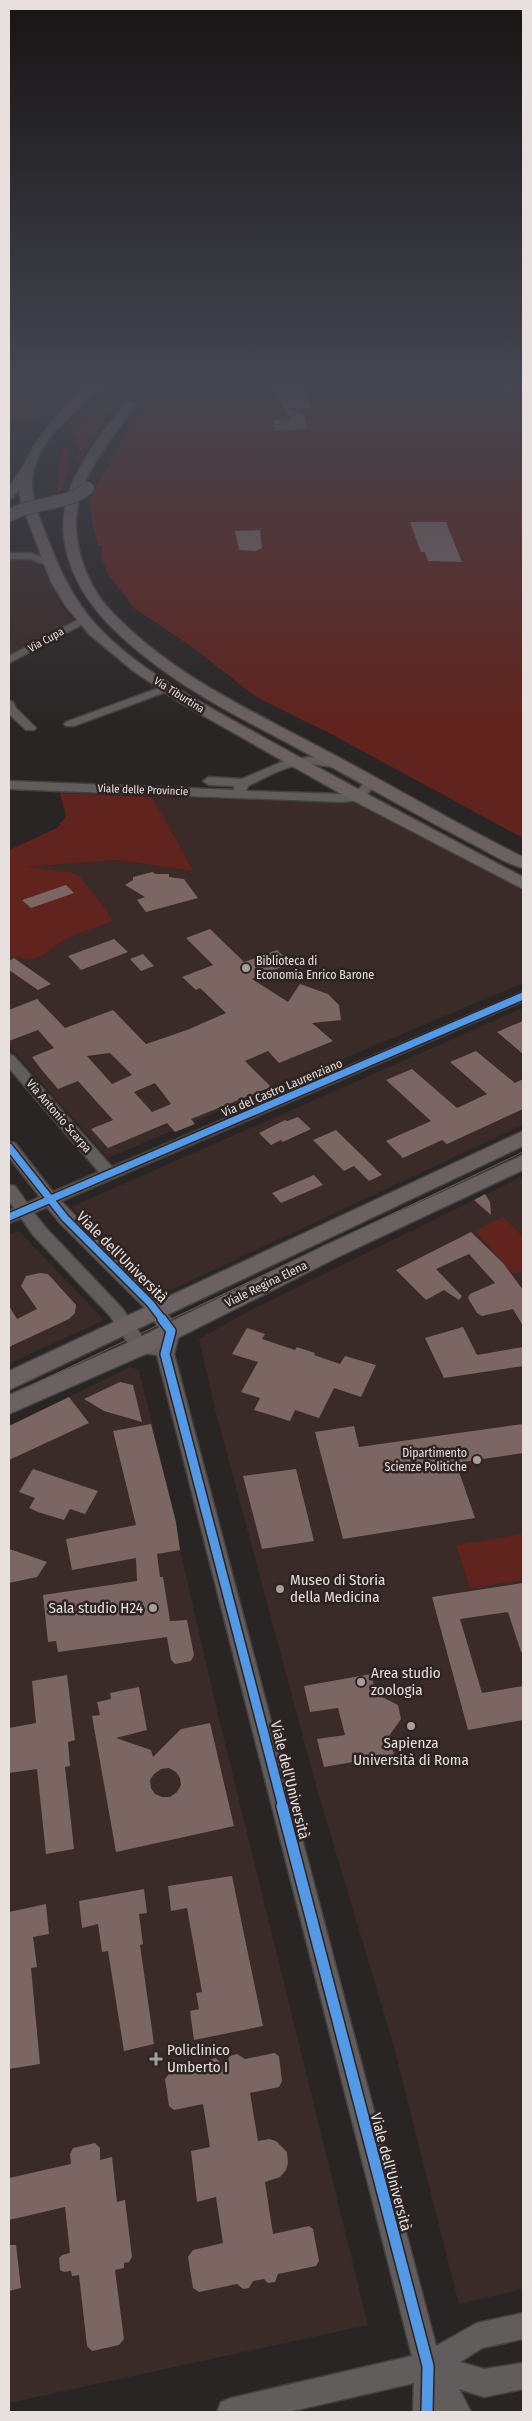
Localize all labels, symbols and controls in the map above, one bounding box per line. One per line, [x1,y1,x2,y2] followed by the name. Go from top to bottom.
[26,625,66,655] street label: Via Cupa
[151,674,207,716] street label: Via Tiburtina
[97,782,189,798] street label: Viale delle Provincie
[256,954,374,982] place label: Biblioteca di Economia Enrico Barone
[240,962,252,974] marker: Biblioteca di Economia Enrico Barone
[220,1056,344,1120] street label: Via del Castro Laurenziano
[23,1077,95,1155] street label: Via Antonio Scarpa
[73,1208,171,1306] street label: Viale dell'Università
[223,1258,309,1310] street label: Viale Regina Elena
[384,1446,467,1474] place label: Dipartimento Scienze Politiche
[471,1454,483,1466] marker: Dipartimento Scienze Politiche
[290,1571,385,1606] place label: Museo di Storia della Medicina
[274,1583,286,1595] marker: Museo di Storia della Medicina
[49,1599,143,1617] place label: Sala studio H24
[147,1602,159,1614] marker: Sala studio H24
[371,1664,441,1699] place label: Area studio zoologia
[355,1676,367,1688] marker: Area studio zoologia
[267,1719,313,1841] street label: Viale dell'Università
[405,1720,417,1732] marker: Sapienza Università di Roma
[353,1734,469,1769] place label: Sapienza Università di Roma
[167,2041,230,2076] place label: Policlinico Umberto I
[149,2052,163,2066] marker: Policlinico Umberto I
[367,2111,415,2233] street label: Viale dell'Università

